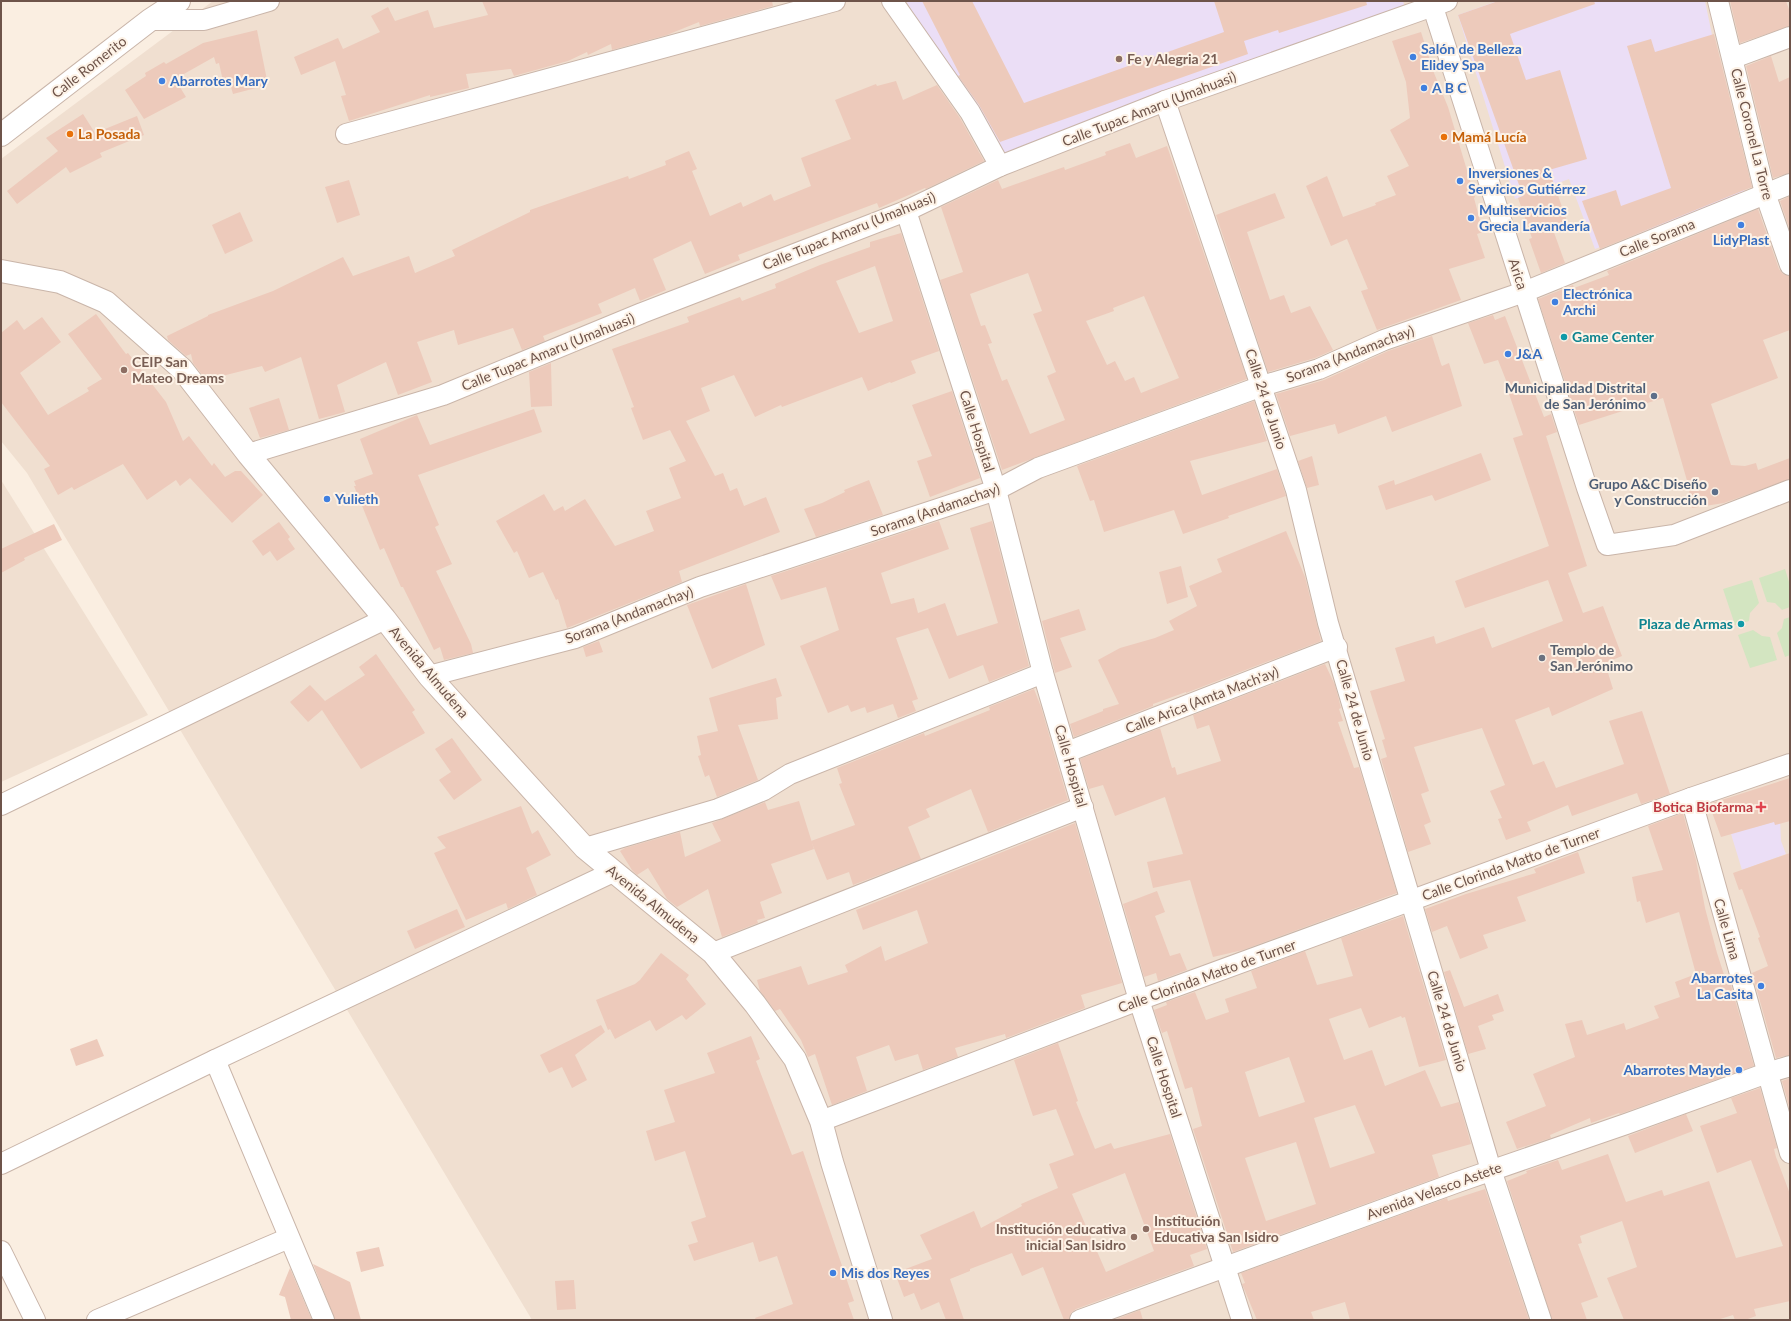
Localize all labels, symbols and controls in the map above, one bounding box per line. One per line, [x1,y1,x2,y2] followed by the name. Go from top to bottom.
[48,32,130,101] street label: Calle Romerito
[1421,40,1522,73] place label: Salón de Belleza Elidey Spa
[1127,50,1218,67] place label: Fe y Alegria 21
[1408,52,1418,62] marker: Salón de Belleza Elidey Spa
[1114,54,1124,64] marker: Fe y Alegria 21
[1728,66,1777,201] street label: Calle Coronel La Torre
[1059,67,1239,150] street label: Calle Tupac Amaru (Umahuasi)
[169,72,268,89] place label: Abarrotes Mary
[157,76,167,86] marker: Abarrotes Mary
[1431,79,1467,96] place label: A B C
[1419,83,1429,93] marker: A B C
[78,125,140,142] place label: La Posada
[1452,128,1527,145] place label: Mamá Lucía
[65,129,75,139] marker: La Posada
[1439,132,1449,142] marker: Mamá Lucía
[1468,164,1586,197] place label: Inversiones & Servicios Gutiérrez
[1455,176,1465,186] marker: Inversiones & Servicios Gutiérrez
[760,188,938,273] street label: Calle Tupac Amaru (Umahuasi)
[1479,201,1590,234] place label: Multiservicios Grecia Lavandería
[1466,213,1476,223] marker: Multiservicios Grecia Lavandería
[1617,215,1697,260] street label: Calle Sorama
[1736,220,1746,230] marker: LidyPlast
[1713,231,1770,248] place label: LidyPlast
[1506,256,1531,292] street label: Arica
[1562,285,1632,318] place label: Electrónica Archi
[1550,297,1560,307] marker: Electrónica Archi
[459,309,637,394] street label: Calle Tupac Amaru (Umahuasi)
[1283,321,1416,386] street label: Sorama (Andamachay)
[1572,328,1655,345] place label: Game Center
[1559,332,1569,342] marker: Game Center
[1516,345,1543,362] place label: J&A
[1242,346,1291,451] street label: Calle 24 de Junio
[1503,349,1513,359] marker: J&A
[132,353,224,386] place label: CEIP San Mateo Dreams
[119,365,129,375] marker: CEIP San Mateo Dreams
[1505,379,1646,412] place label: Municipalidad Distrital de San Jerónimo
[956,388,999,474] street label: Calle Hospital
[1649,391,1659,401] marker: Municipalidad Distrital de San Jerónimo
[1589,475,1707,508] place label: Grupo A&C Diseño y Construcción
[868,479,1002,540] street label: Sorama (Andamachay)
[1710,487,1720,497] marker: Grupo A&C Diseño y Construcción
[334,490,378,507] place label: Yulieth
[322,494,332,504] marker: Yulieth
[562,582,695,647] street label: Sorama (Andamachay)
[1639,615,1733,632] place label: Plaza de Armas
[1736,619,1746,629] marker: Plaza de Armas
[386,622,473,721] street label: Avenida Almudena
[1550,641,1633,674] place label: Templo de San Jerónimo
[1537,653,1547,663] marker: Templo de San Jerónimo
[1333,657,1378,763] street label: Calle 24 de Junio
[1123,662,1281,737] street label: Calle Arica (Amta Mach'ay)
[1052,723,1091,809] street label: Calle Hospital
[1653,798,1753,815] place label: Botica Biofarma
[1756,802,1766,812] marker: Botica Biofarma
[1419,823,1602,904] street label: Calle Clorinda Matto de Turner
[603,861,703,946] street label: Avenida Almudena
[1711,896,1744,961] street label: Calle Lima
[1115,935,1298,1016] street label: Calle Clorinda Matto de Turner
[1424,968,1471,1073] street label: Calle 24 de Junio
[1690,969,1753,1002] place label: Abarrotes La Casita
[1756,981,1766,991] marker: Abarrotes La Casita
[1143,1034,1186,1120] street label: Calle Hospital
[1622,1061,1732,1078] place label: Abarrotes Mayde
[1734,1065,1744,1075] marker: Abarrotes Mayde
[1364,1158,1504,1223] street label: Avenida Velasco Astete
[1154,1212,1279,1245] place label: Institución Educativa San Isidro
[996,1220,1126,1253] place label: Institución educativa inicial San Isidro
[1141,1224,1151,1234] marker: Institución Educativa San Isidro
[1129,1232,1139,1242] marker: Institución educativa inicial San Isidro
[841,1264,929,1281] place label: Mis dos Reyes
[828,1268,838,1278] marker: Mis dos Reyes

